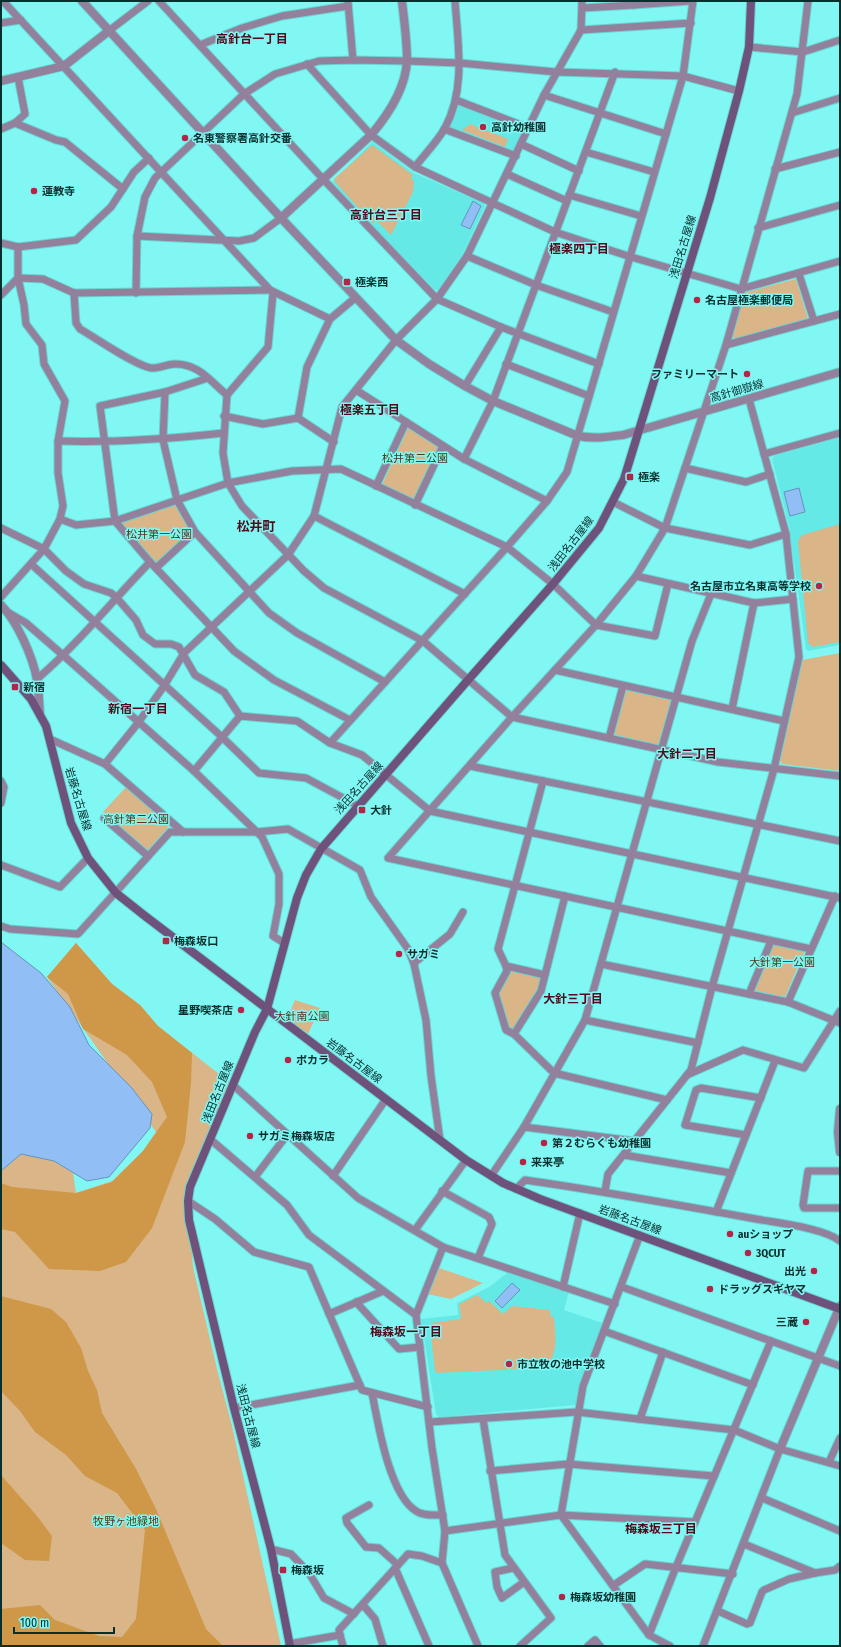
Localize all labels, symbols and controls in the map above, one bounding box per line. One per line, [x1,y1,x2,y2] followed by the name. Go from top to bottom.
[216,32,288,46] district label: 高針台一丁目
[491,121,546,134] place label: 高針幼稚園
[478,122,488,132] marker: 高針幼稚園
[193,132,292,145] place label: 名東警察署高針交番
[180,133,190,143] marker: 名東警察署高針交番
[42,185,75,198] place label: 蓮教寺
[29,186,39,196] marker: 蓮教寺
[350,208,422,222] district label: 高針台三丁目
[667,214,699,280] street label: 浅田名古屋線
[549,242,609,256] district label: 極楽四丁目
[355,276,388,289] place label: 極楽西
[342,277,352,287] marker: 極楽西
[705,294,793,307] place label: 名古屋極楽郵便局
[692,295,702,305] marker: 名古屋極楽郵便局
[651,368,739,381] place label: ファミリーマート
[742,369,752,379] marker: ファミリーマート
[709,377,765,405] street label: 高針御嶽線
[340,403,400,417] district label: 極楽五丁目
[382,452,448,465] park label: 松井第二公園
[638,471,660,484] place label: 極楽
[625,472,635,482] marker: 極楽
[546,514,596,574] street label: 浅田名古屋線
[236,519,276,534] district label: 松井町
[126,528,192,541] park label: 松井第一公園
[690,580,811,593] place label: 名古屋市立名東高等学校
[814,581,824,591] marker: 名古屋市立名東高等学校
[23,681,45,694] place label: 新宿
[10,682,20,692] marker: 新宿
[108,702,168,716] district label: 新宿一丁目
[657,747,717,761] district label: 大針二丁目
[332,759,386,817] street label: 浅田名古屋線
[62,766,94,832] street label: 岩藤名古屋線
[370,804,392,817] place label: 大針
[357,805,367,815] marker: 大針
[103,813,169,826] park label: 高針第二公園
[174,935,218,948] place label: 梅森坂口
[161,936,171,946] marker: 梅森坂口
[407,948,440,961] place label: サガミ
[394,949,404,959] marker: サガミ
[749,956,815,969] park label: 大針第一公園
[543,992,603,1006] district label: 大針三丁目
[178,1004,233,1017] place label: 星野喫茶店
[236,1005,246,1015] marker: 星野喫茶店
[275,1010,330,1023] park label: 大針南公園
[324,1036,384,1086] street label: 岩藤名古屋線
[296,1054,329,1067] place label: ポカラ
[283,1055,293,1065] marker: ポカラ
[200,1059,236,1125] street label: 浅田名古屋線
[258,1130,335,1143] place label: サガミ梅森坂店
[245,1131,255,1141] marker: サガミ梅森坂店
[552,1137,651,1150] place label: 第２むらくも幼稚園
[539,1138,549,1148] marker: 第２むらくも幼稚園
[531,1156,564,1169] place label: 来来亭
[518,1157,528,1167] marker: 来来亭
[597,1203,663,1237] street label: 岩藤名古屋線
[738,1228,793,1241] place label: auショップ
[725,1229,735,1239] marker: auショップ
[755,1247,786,1260] place label: 3QCUT
[743,1248,753,1258] marker: 3QCUT
[784,1265,806,1278] place label: 出光
[809,1266,819,1276] marker: 出光
[718,1283,806,1296] place label: ドラッグスギヤマ
[705,1284,715,1294] marker: ドラッグスギヤマ
[776,1316,798,1329] place label: 三蔵
[801,1317,811,1327] marker: 三蔵
[370,1325,442,1339] district label: 梅森坂一丁目
[517,1358,605,1371] place label: 市立牧の池中学校
[504,1359,514,1369] marker: 市立牧の池中学校
[234,1382,262,1450] street label: 浅田名古屋線
[93,1515,159,1528] park label: 牧野ヶ池緑地
[625,1522,697,1536] district label: 梅森坂三丁目
[291,1564,324,1577] place label: 梅森坂
[278,1565,288,1575] marker: 梅森坂
[570,1591,636,1604] place label: 梅森坂幼稚園
[557,1592,567,1602] marker: 梅森坂幼稚園
[14,1609,114,1635] scale bar
[20,1616,49,1630] text: 100 m

